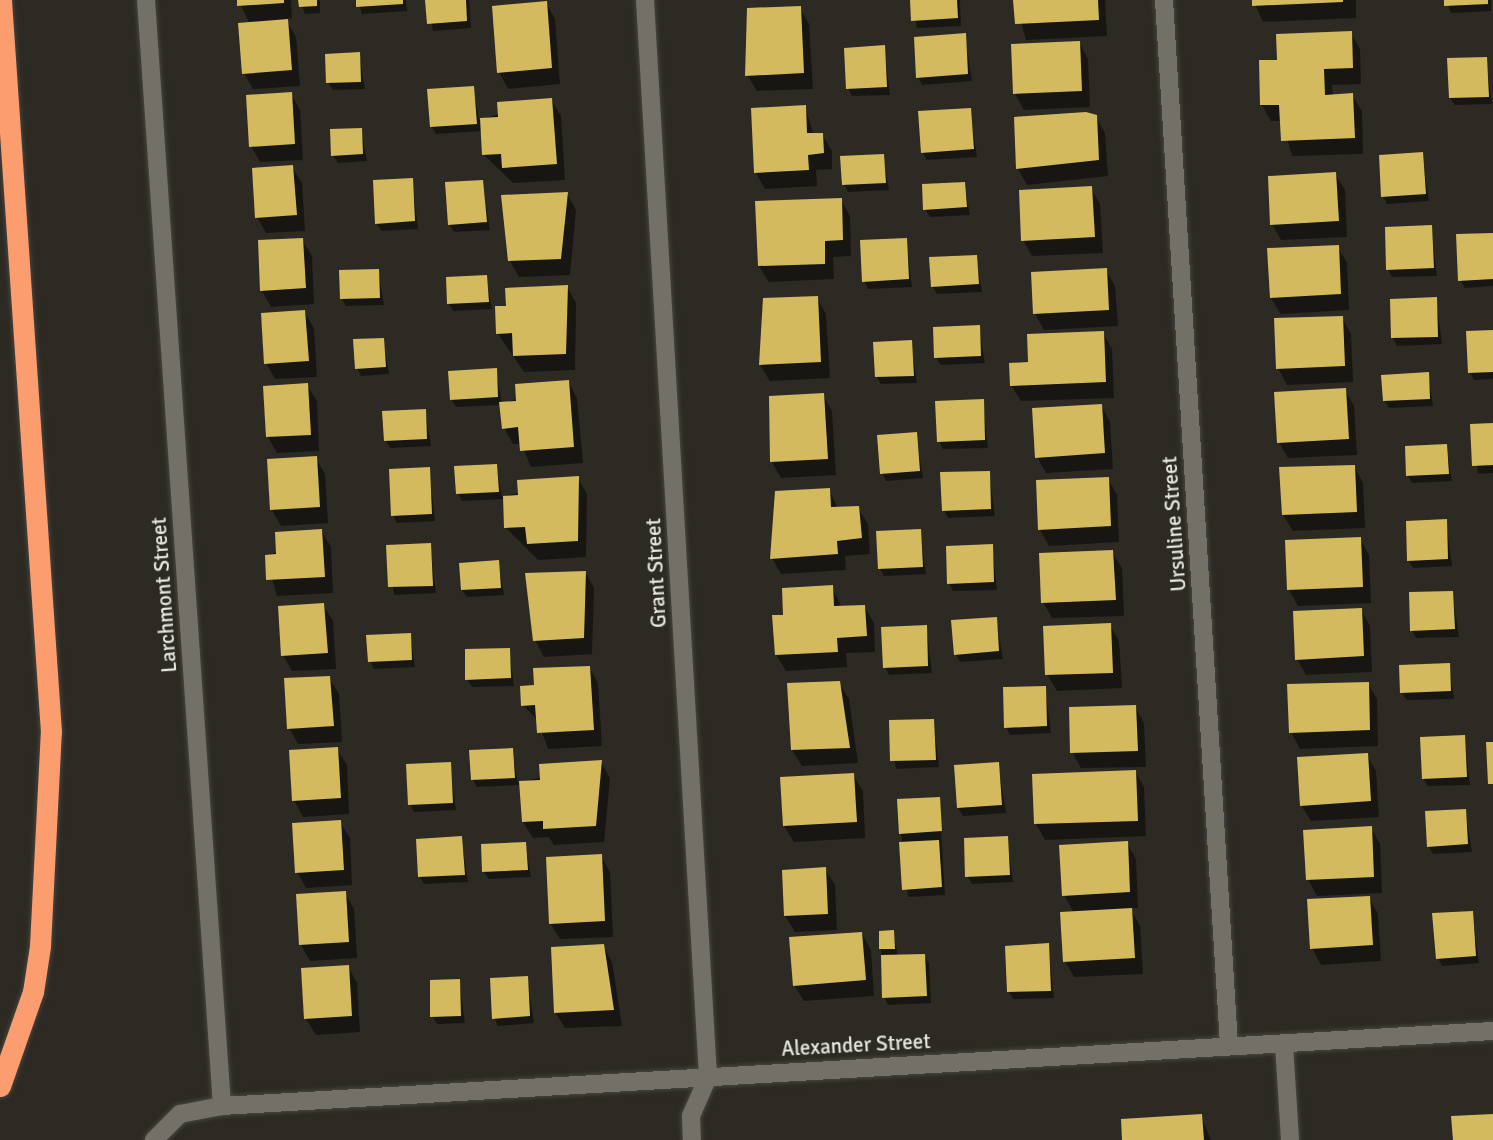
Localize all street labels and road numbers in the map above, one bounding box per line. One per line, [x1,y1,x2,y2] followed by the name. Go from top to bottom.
[1157,456,1191,592] street label: Ursuline Street
[146,516,182,674] street label: Larchmont Street
[641,517,671,629] street label: Grant Street
[781,1029,931,1061] street label: Alexander Street

